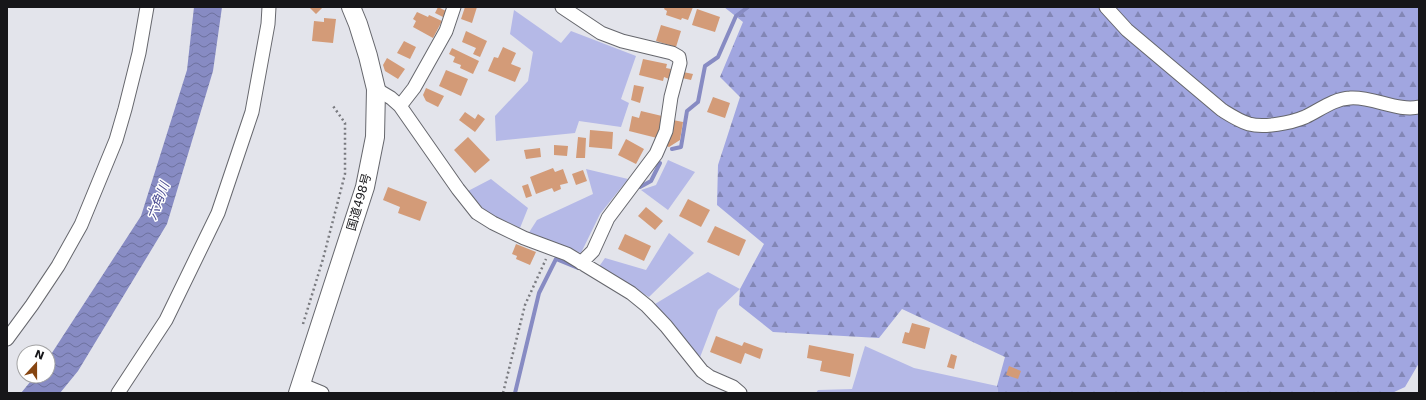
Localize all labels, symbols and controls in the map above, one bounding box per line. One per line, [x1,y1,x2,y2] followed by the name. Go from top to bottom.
[344,172,374,232] street label: 国道498号
[144,178,173,222] water label: 六角川
[16,344,56,384] north arrow
[33,347,46,363] text: N

